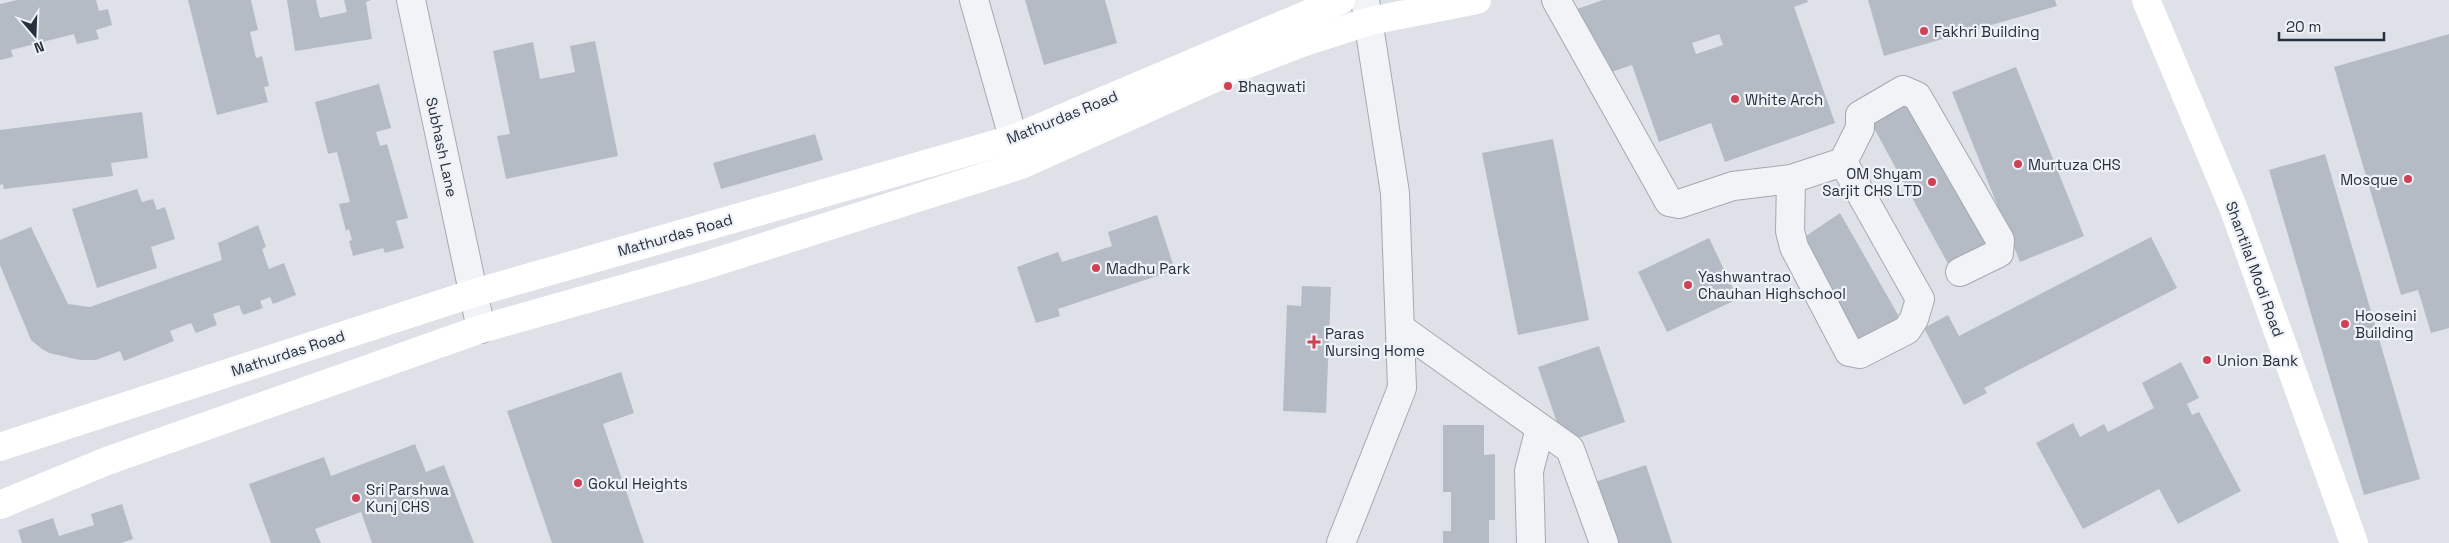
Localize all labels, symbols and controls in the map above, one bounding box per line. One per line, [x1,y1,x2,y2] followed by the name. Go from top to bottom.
[10,10,60,60] north arrow
[2279,10,2384,42] scale bar
[2286,17,2321,36] text: 20 m
[1934,22,2040,41] place label: Fakhri Building
[1918,25,1930,37] marker: Fakhri Building
[32,37,47,57] text: N
[1238,77,1306,96] place label: Bhagwati
[1222,80,1234,92] marker: Bhagwati
[1004,86,1120,148] street label: Mathurdas Road
[1745,90,1823,109] place label: White Arch
[1729,93,1741,105] marker: White Arch
[422,95,462,199] street label: Subhash Lane
[2028,155,2121,174] place label: Murtuza CHS
[2012,158,2024,170] marker: Murtuza CHS
[1822,164,1922,200] place label: OM Shyam Sarjit CHS LTD
[2340,170,2398,189] place label: Mosque
[2402,173,2414,185] marker: Mosque
[1926,176,1938,188] marker: OM Shyam Sarjit CHS LTD
[2222,199,2288,339] street label: Shantilal Modi Road
[615,210,735,260] street label: Mathurdas Road
[1106,259,1190,278] place label: Madhu Park
[1090,262,1102,274] marker: Madhu Park
[1698,267,1846,303] place label: Yashwantrao Chauhan Highschool
[1682,279,1694,291] marker: Yashwantrao Chauhan Highschool
[2355,306,2417,342] place label: Hooseini Building
[2339,318,2351,330] marker: Hooseini Building
[1325,324,1425,360] place label: Paras Nursing Home
[229,326,347,380] street label: Mathurdas Road
[1307,335,1321,349] marker: Paras Nursing Home
[2217,351,2298,370] place label: Union Bank
[2201,354,2213,366] marker: Union Bank
[588,474,688,493] place label: Gokul Heights
[572,477,584,489] marker: Gokul Heights
[366,480,449,516] place label: Sri Parshwa Kunj CHS
[350,492,362,504] marker: Sri Parshwa Kunj CHS

